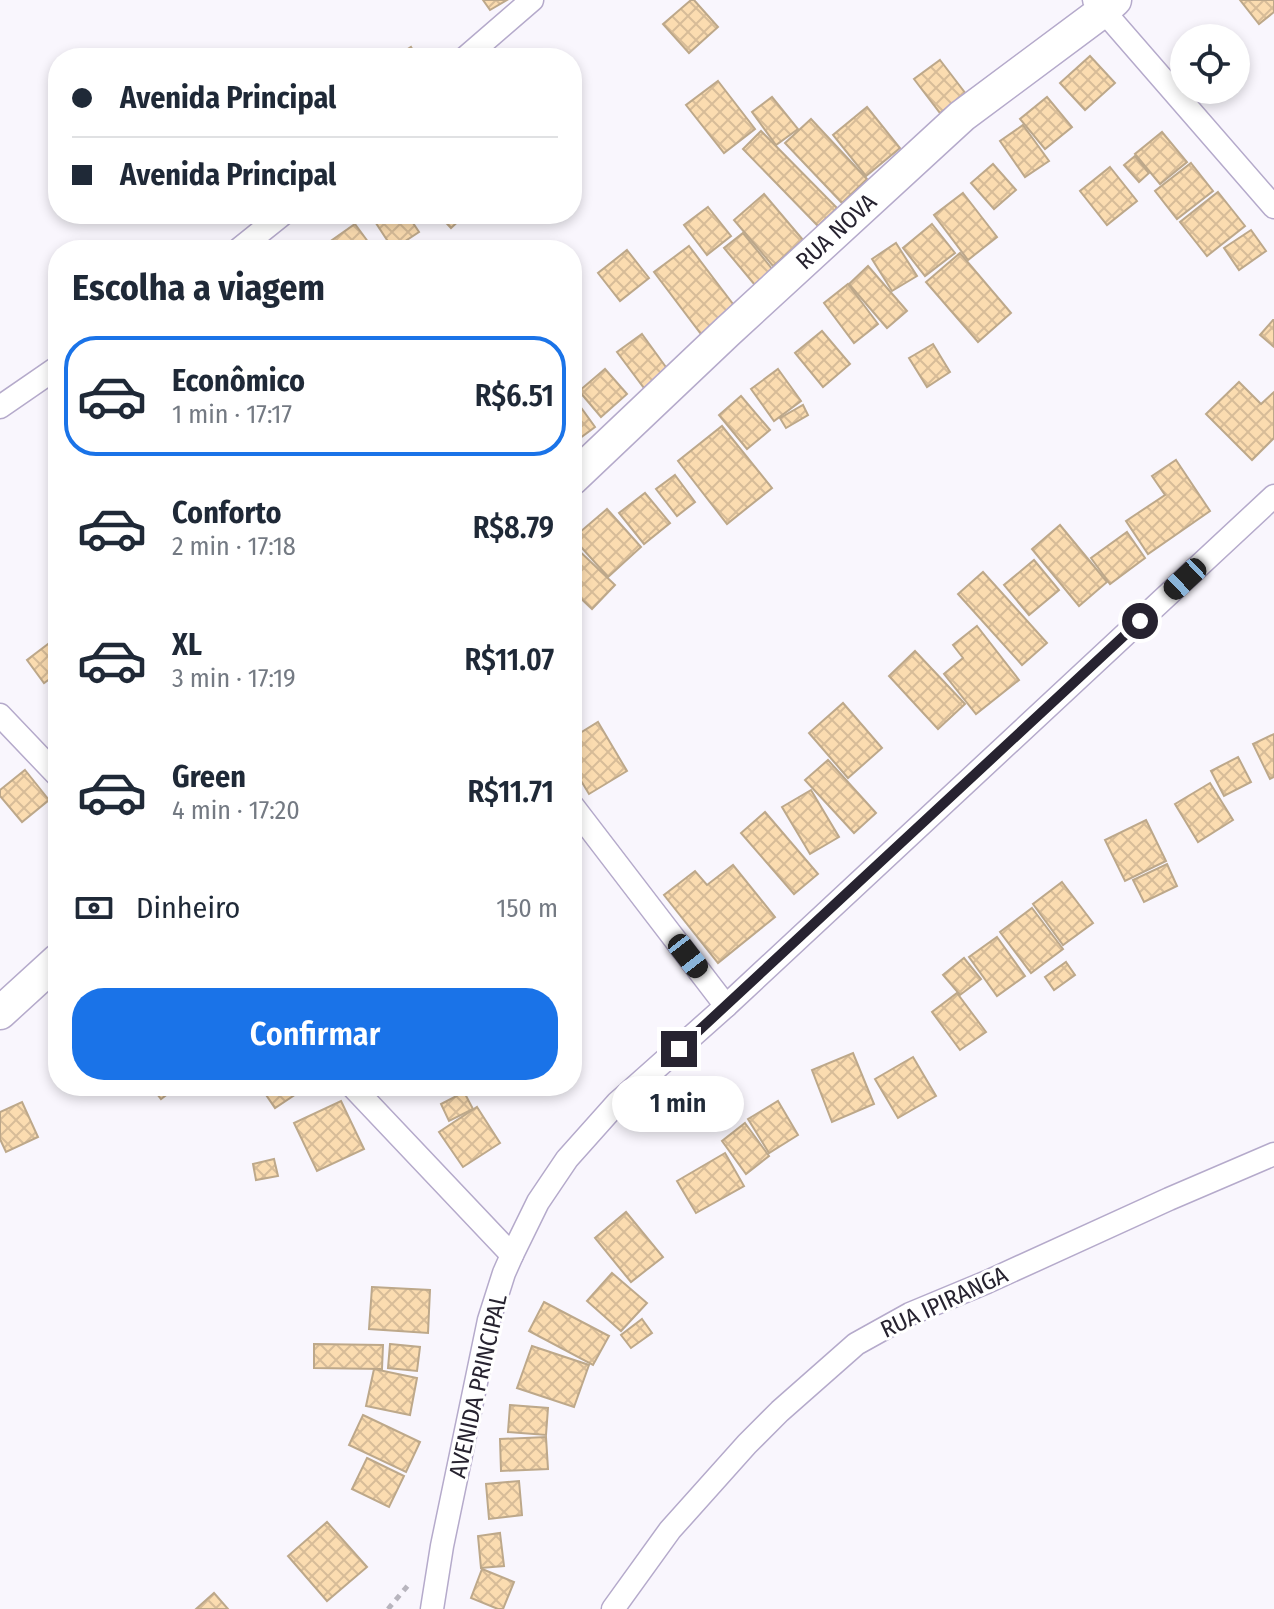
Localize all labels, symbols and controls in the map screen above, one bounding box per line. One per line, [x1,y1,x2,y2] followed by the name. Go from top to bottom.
[1170,24,1250,104] map controls
[1170,24,1250,104] button: locate
[120,80,336,116] text: Avenida Principal
[120,157,336,193] text: Avenida Principal
[790,187,882,275] street label: RUA NOVA
[72,266,325,310] text: Escolha a viagem
[76,360,148,432] icon: car
[172,363,305,399] text: Econômico
[475,378,554,414] text: R$6.51
[172,399,292,430] text: 1 min · 17:17
[76,492,148,564] icon: car
[172,495,281,531] text: Conforto
[473,510,554,546] text: R$8.79
[172,531,296,562] text: 2 min · 17:18
[1159,554,1211,604] car
[1122,603,1158,639] route start
[76,624,148,696] icon: car
[172,627,202,663] text: XL
[465,642,554,678] text: R$11.07
[172,663,296,694] text: 3 min · 17:19
[76,756,148,828] icon: car
[172,759,246,795] text: Green
[468,774,554,810] text: R$11.71
[172,795,300,826] text: 4 min · 17:20
[72,886,116,930] icon: cash
[136,890,240,926] text: Dinheiro
[496,893,558,924] text: 150 m
[664,930,712,982] car
[72,988,558,1080] button: Confirmar
[661,1031,697,1067] route end
[613,1077,745,1133] callout: 1 min
[650,1088,706,1119] text: 1 min
[876,1260,1012,1344] street label: RUA IPIRANGA
[443,1291,513,1481] street label: AVENIDA PRINCIPAL

